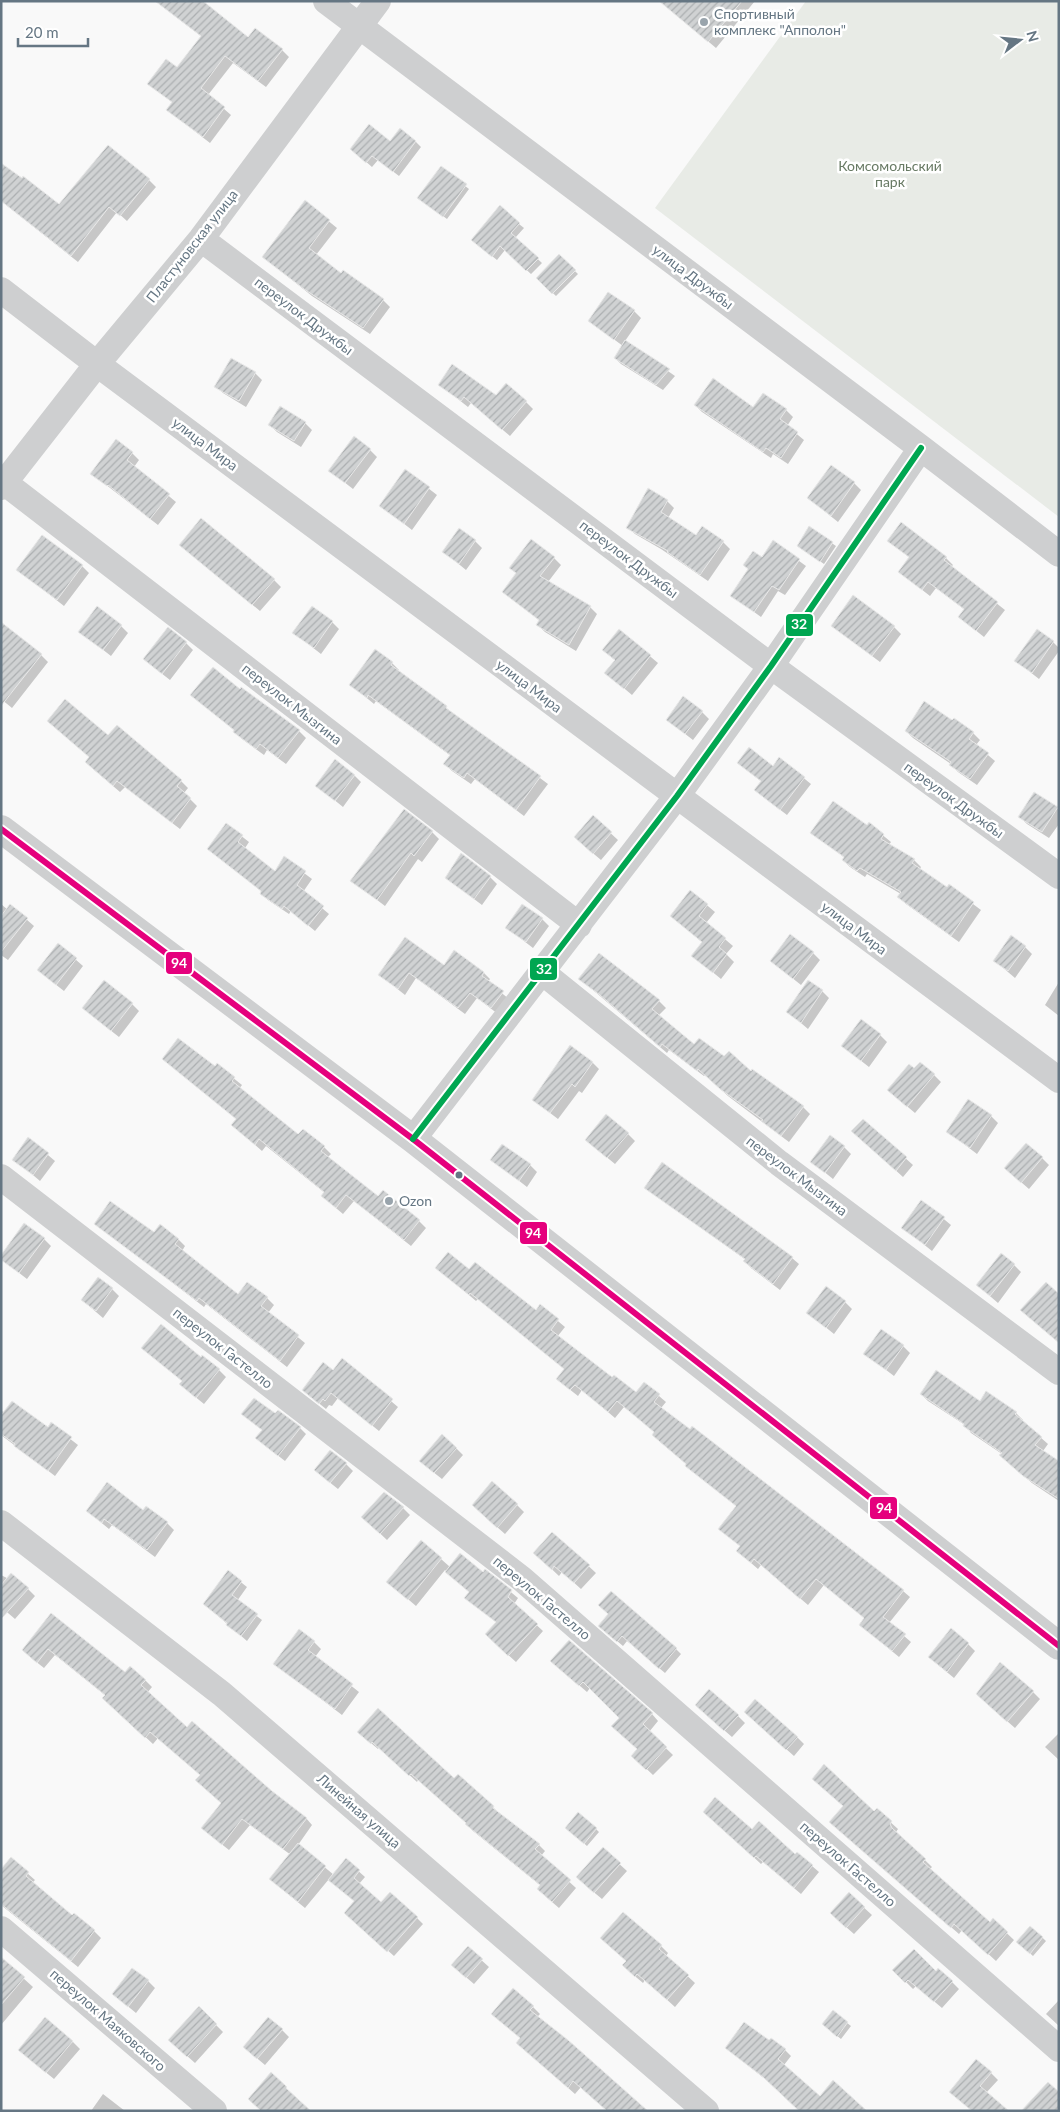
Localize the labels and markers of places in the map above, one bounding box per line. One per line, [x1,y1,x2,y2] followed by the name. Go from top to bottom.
[714,5,846,38] place label: Спортивный комплекс "Апполон"
[698,16,710,28] marker: Спортивный комплекс "Апполон"
[454,1170,464,1180] unlabelled marker
[399,1192,432,1209] place label: Ozon
[383,1195,395,1207] marker: Ozon

